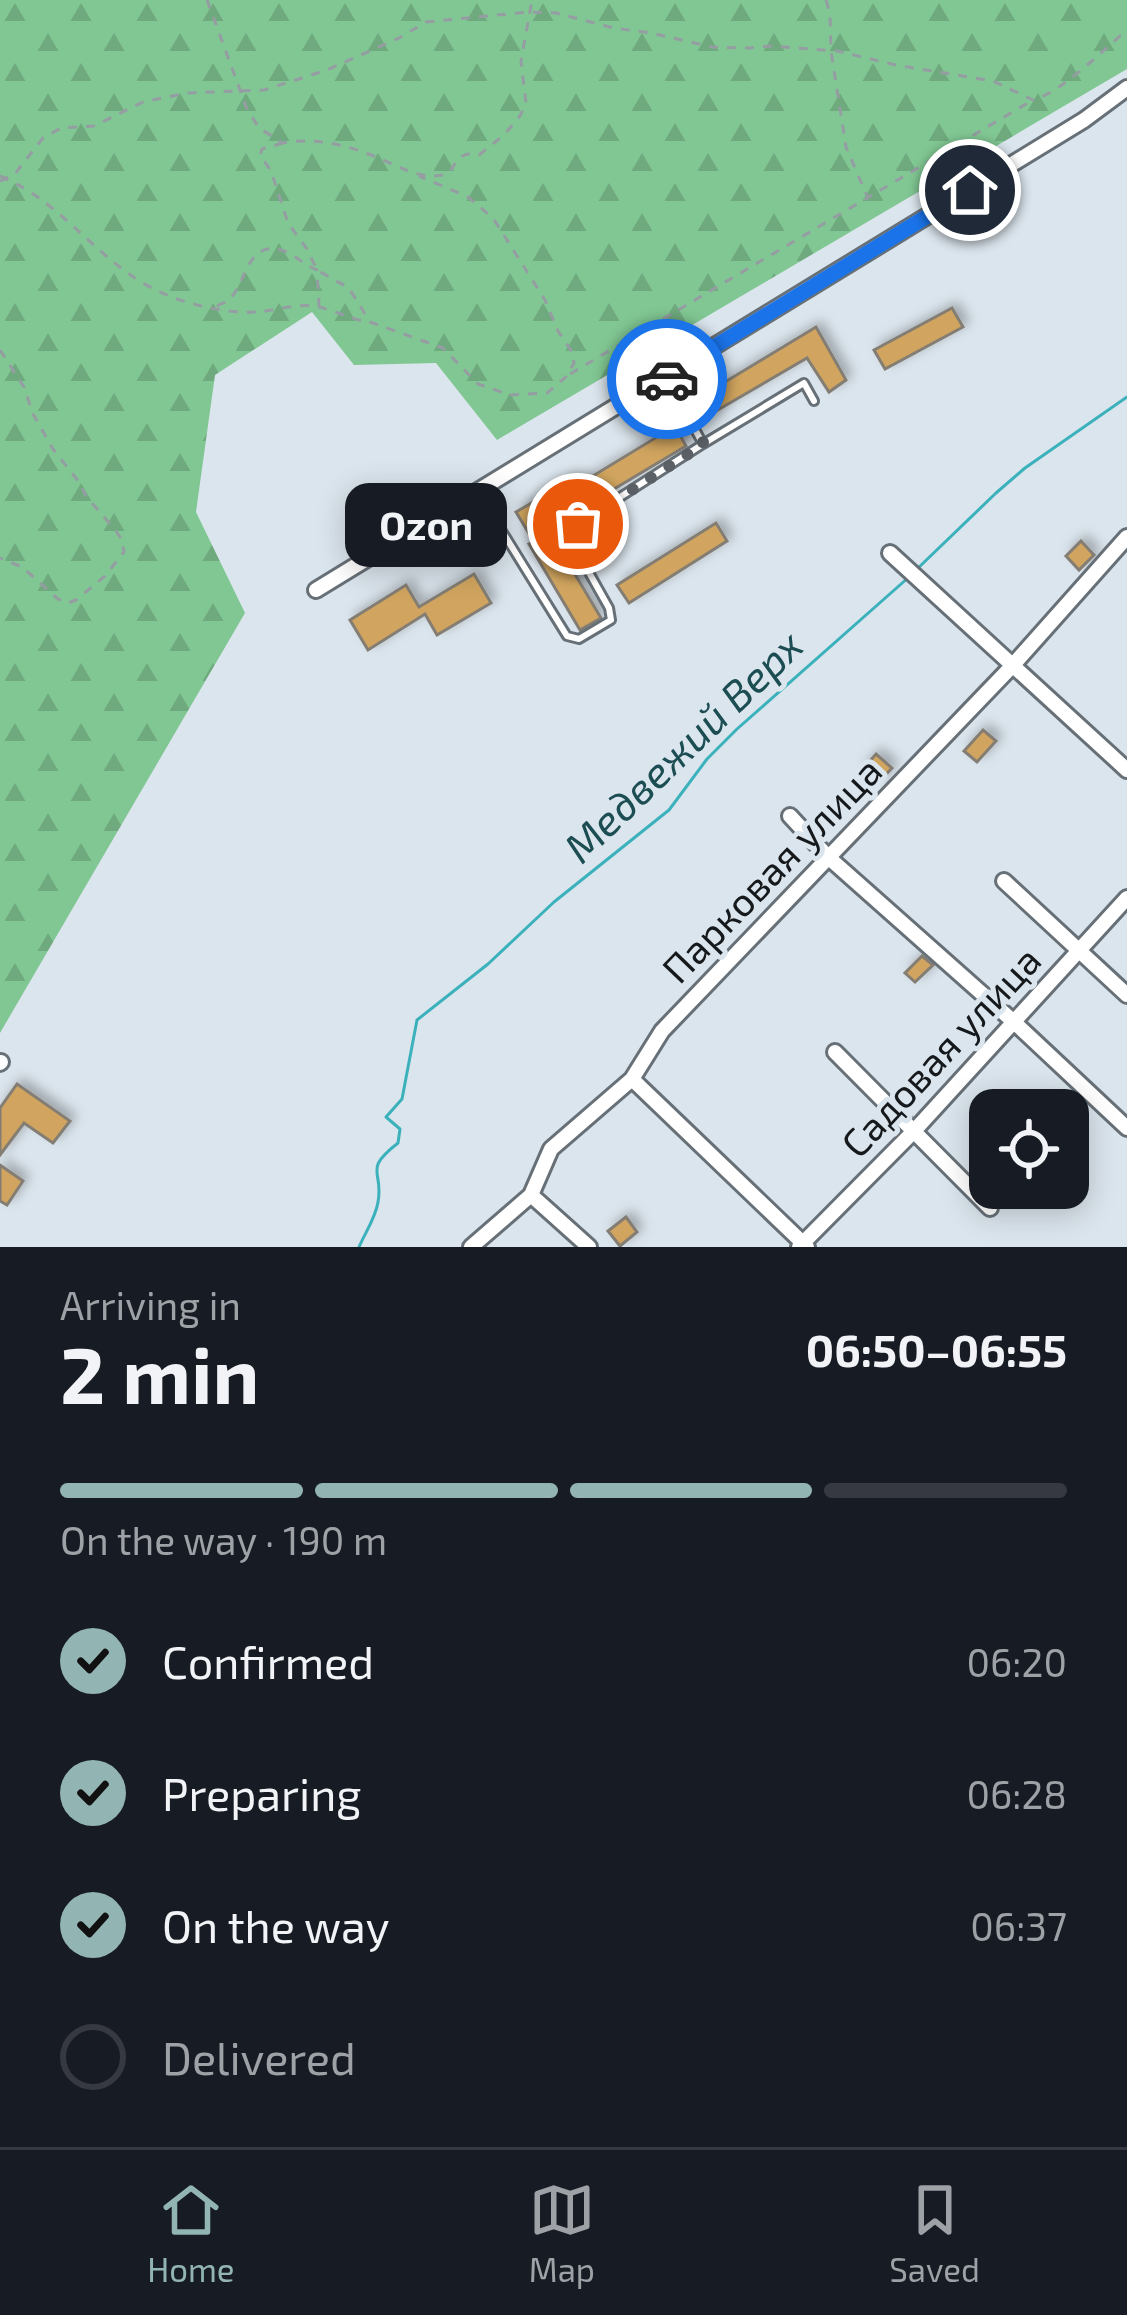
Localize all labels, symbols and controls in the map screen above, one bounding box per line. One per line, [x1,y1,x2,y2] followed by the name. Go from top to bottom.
[919,139,1021,241] pin
[937,157,1003,223] icon: home
[607,319,727,439] courier
[634,346,700,412] icon: car
[527,473,629,575] pin
[344,482,506,566] callout: Ozon
[545,491,611,557] icon: bag
[379,501,473,548] text: Ozon
[552,619,812,871] water label: Медвежий Верх
[652,746,891,992] street label: Парковая улица
[831,936,1050,1167] street label: Садовая улица
[969,1089,1089,1209] map controls
[969,1089,1089,1209] button: locate
[60,1281,241,1328] text: Arriving in
[806,1322,1067,1376] text: 06:50–06:55
[60,1326,259,1420] text: 2 min
[60,1516,387,1563] text: On the way · 190 m
[60,1628,126,1694] icon: check
[162,1634,374,1688] text: Confirmed
[967,1638,1067,1685] text: 06:20
[60,1760,126,1826] icon: check
[162,1766,361,1820] text: Preparing
[966,1770,1067,1817] text: 06:28
[60,1892,126,1958] icon: check
[162,1898,389,1952] text: On the way
[970,1902,1067,1949] text: 06:37
[162,2030,356,2084] text: Delivered
[147,2177,235,2289] tab: Home
[529,2177,595,2289] tab: Map
[889,2177,980,2289] tab: Saved

